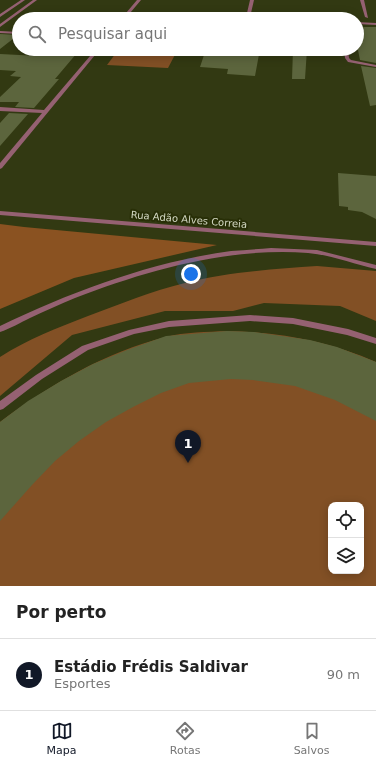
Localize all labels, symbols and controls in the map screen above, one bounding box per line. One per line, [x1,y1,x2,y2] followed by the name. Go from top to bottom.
[12,12,364,56] search box
[26,23,48,45] icon: search
[58,25,167,43] text: Pesquisar aqui
[130,209,248,230] street label: Rua Adão Alves Correia
[181,264,201,284] your location
[175,430,201,463] pin: 1
[328,502,364,574] map controls
[328,502,364,538] button: locate
[328,538,364,574] button: layers
[16,602,106,622] text: Por perto
[54,658,248,676] text: Estádio Frédis Saldivar
[24,667,34,682] text: 1
[327,667,360,682] text: 90 m
[54,676,110,691] text: Esportes
[47,720,77,757] tab: Mapa
[170,720,200,757] tab: Rotas
[294,720,329,757] tab: Salvos

